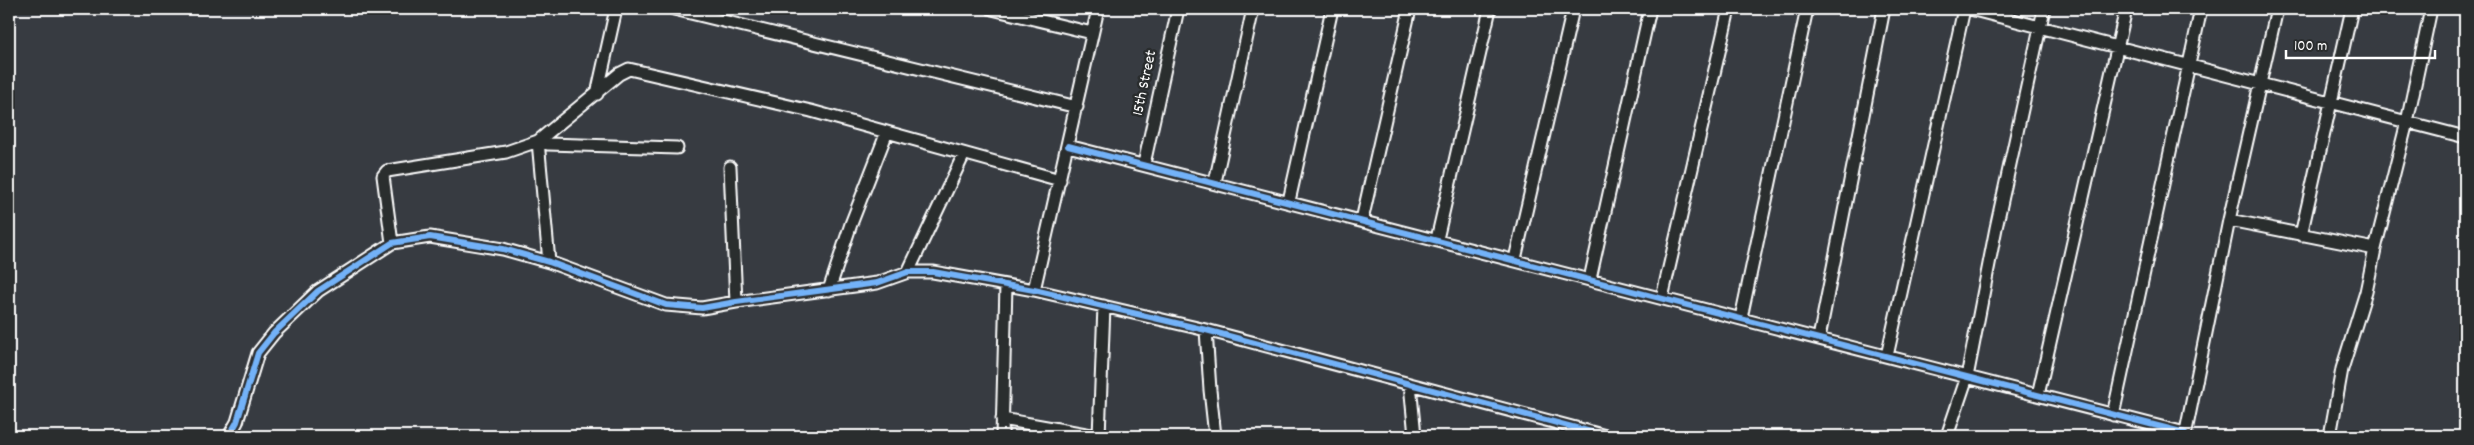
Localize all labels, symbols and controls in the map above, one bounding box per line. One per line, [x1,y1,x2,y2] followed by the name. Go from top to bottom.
[2286,28,2435,60] scale bar
[2294,36,2327,58] text: 100 m
[1127,48,1163,118] street label: 15th Street

